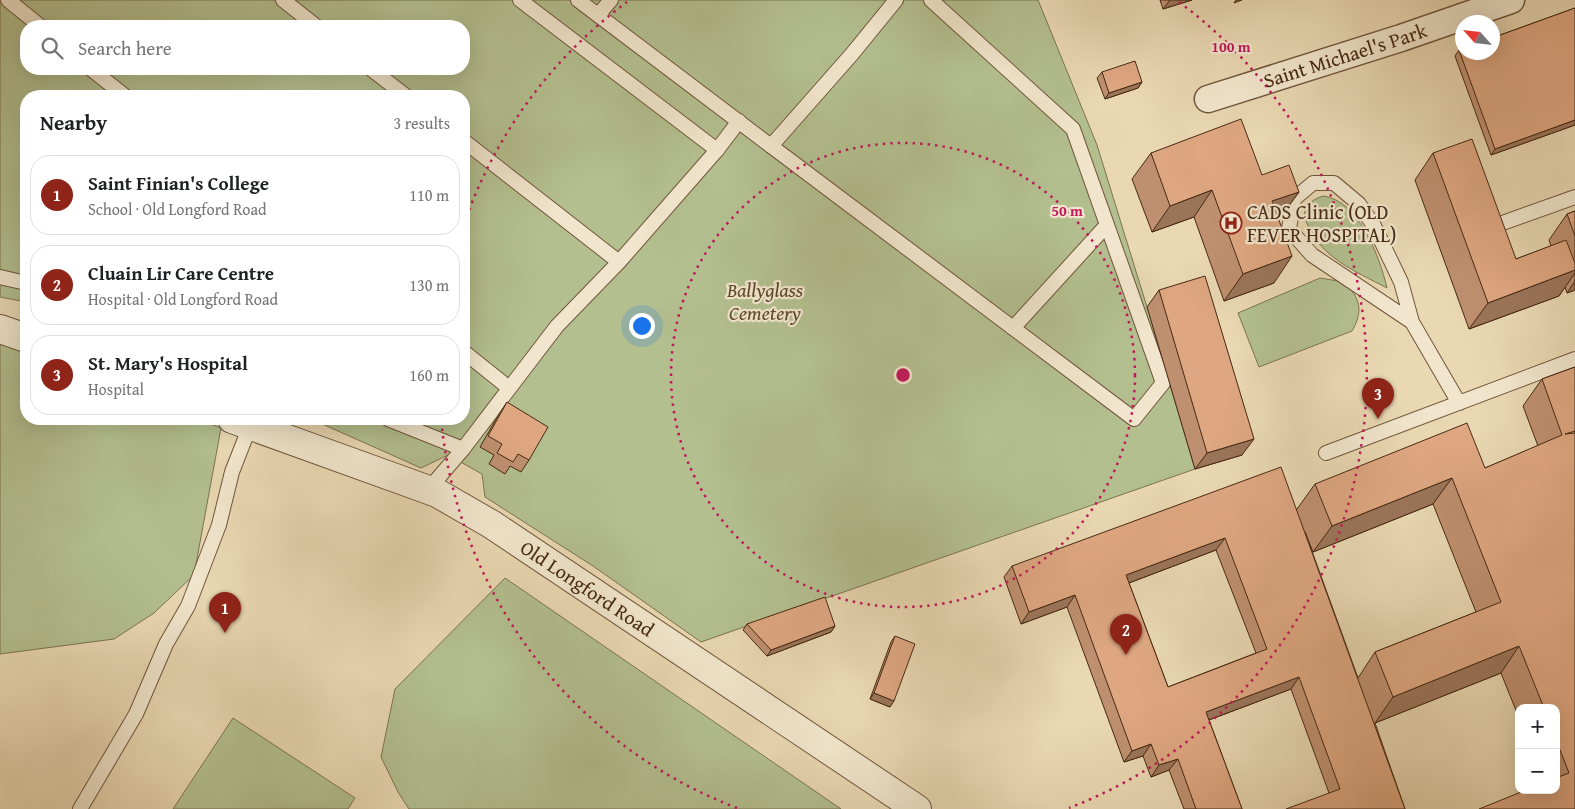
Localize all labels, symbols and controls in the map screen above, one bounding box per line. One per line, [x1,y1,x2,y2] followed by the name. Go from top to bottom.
[1260,15,1432,95] street label: Saint Michael's Park
[1455,15,1500,60] north arrow
[20,20,470,75] search box
[38,34,66,62] icon: search
[78,34,172,62] text: Search here
[1211,36,1251,57] text: 100 m
[40,107,107,138] text: Nearby
[393,111,450,135] text: 3 results
[88,169,269,197] text: Saint Finian's College
[53,183,61,207] text: 1
[409,183,449,207] text: 110 m
[88,197,267,221] text: School · Old Longford Road
[1247,197,1396,249] place label: CADS Clinic (OLD FEVER HOSPITAL)
[1051,200,1083,221] text: 50 m
[1219,211,1243,235] hospital icon: CADS Clinic (OLD FEVER HOSPITAL)
[88,259,274,287] text: Cluain Lir Care Centre
[53,273,61,297] text: 2
[409,273,449,297] text: 130 m
[726,275,804,327] park label: Ballyglass Cemetery
[88,287,278,311] text: Hospital · Old Longford Road
[629,313,655,339] your location
[88,349,248,377] text: St. Mary's Hospital
[53,363,61,387] text: 3
[409,363,449,387] text: 160 m
[894,366,912,384] centre of rings
[88,377,144,401] text: Hospital
[1362,378,1394,419] pin: 3
[515,533,661,643] street label: Old Longford Road
[209,592,241,633] pin: 1
[1110,614,1142,655] pin: 2
[1515,704,1560,794] map controls
[1515,704,1560,749] button: +
[1515,749,1560,794] button: −

